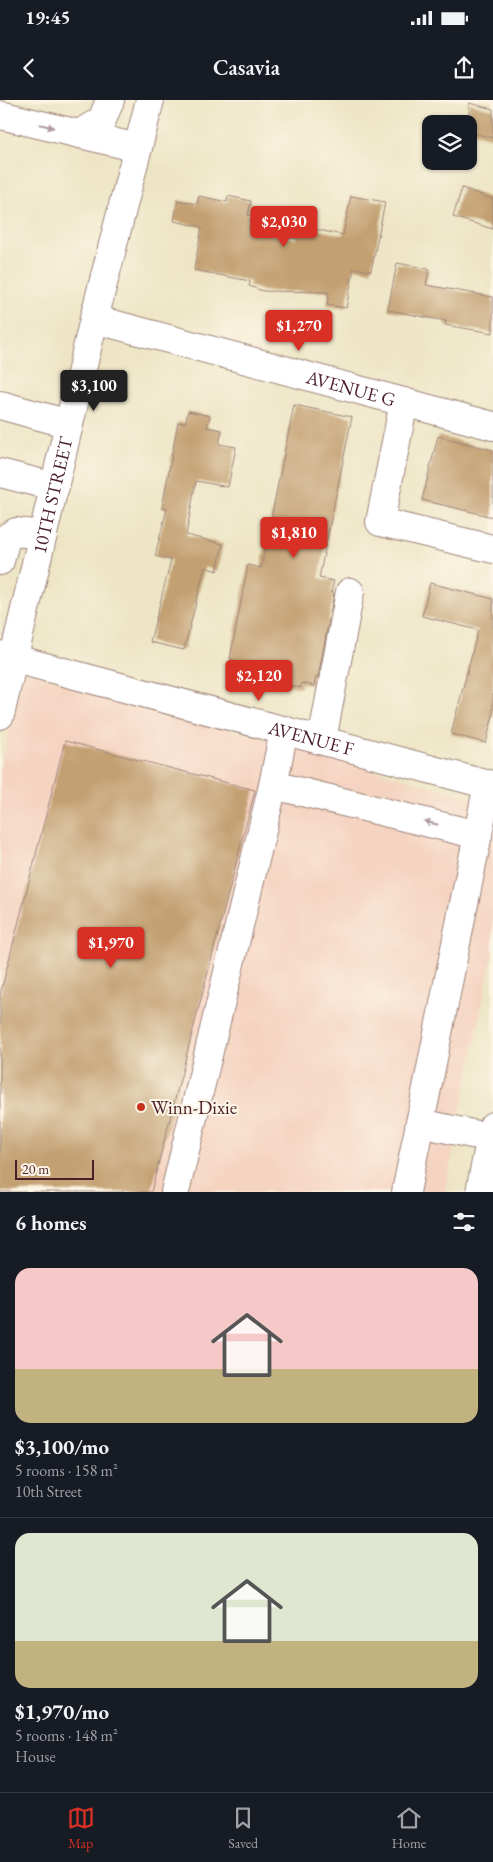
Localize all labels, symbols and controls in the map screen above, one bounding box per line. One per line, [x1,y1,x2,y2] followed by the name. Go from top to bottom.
[25,5,71,30] text: 19:45
[213,53,280,82] text: Casavia
[15,54,43,82] icon: back
[450,54,478,82] icon: share
[422,115,477,170] map controls
[422,115,477,170] button: layers
[40,122,55,130] one-way arrow
[243,206,325,248] pin: $2,030
[261,211,307,232] text: $2,030
[258,310,340,352] pin: $1,270
[276,315,322,336] text: $1,270
[303,364,398,412] street label: AVENUE G
[53,370,135,412] pin: $3,100
[71,375,117,396] text: $3,100
[26,434,78,556] street label: 10TH STREET
[253,516,335,559] pin: $1,810
[271,522,317,543] text: $1,810
[218,660,300,702] pin: $2,120
[236,665,282,686] text: $2,120
[265,714,357,761] street label: AVENUE F
[423,819,438,827] one-way arrow
[70,926,152,969] pin: $1,970
[88,932,134,953] text: $1,970
[151,1095,237,1120] place label: Winn-Dixie
[135,1101,147,1113] marker: Winn-Dixie
[15,1157,94,1180] scale bar
[22,1160,49,1178] text: 20 m
[450,1208,478,1236] icon: filters
[15,1209,87,1236] text: 6 homes
[202,1300,292,1390] icon: home
[15,1433,109,1460] text: $3,100/mo
[15,1460,118,1481] text: 5 rooms · 158 m²
[15,1481,82,1502] text: 10th Street
[202,1566,292,1656] icon: home
[15,1698,109,1725] text: $1,970/mo
[15,1725,118,1746] text: 5 rooms · 148 m²
[15,1746,56,1767] text: House
[67,1804,95,1852] tab: Map
[228,1804,258,1852] tab: Saved
[392,1804,426,1852] tab: Home

